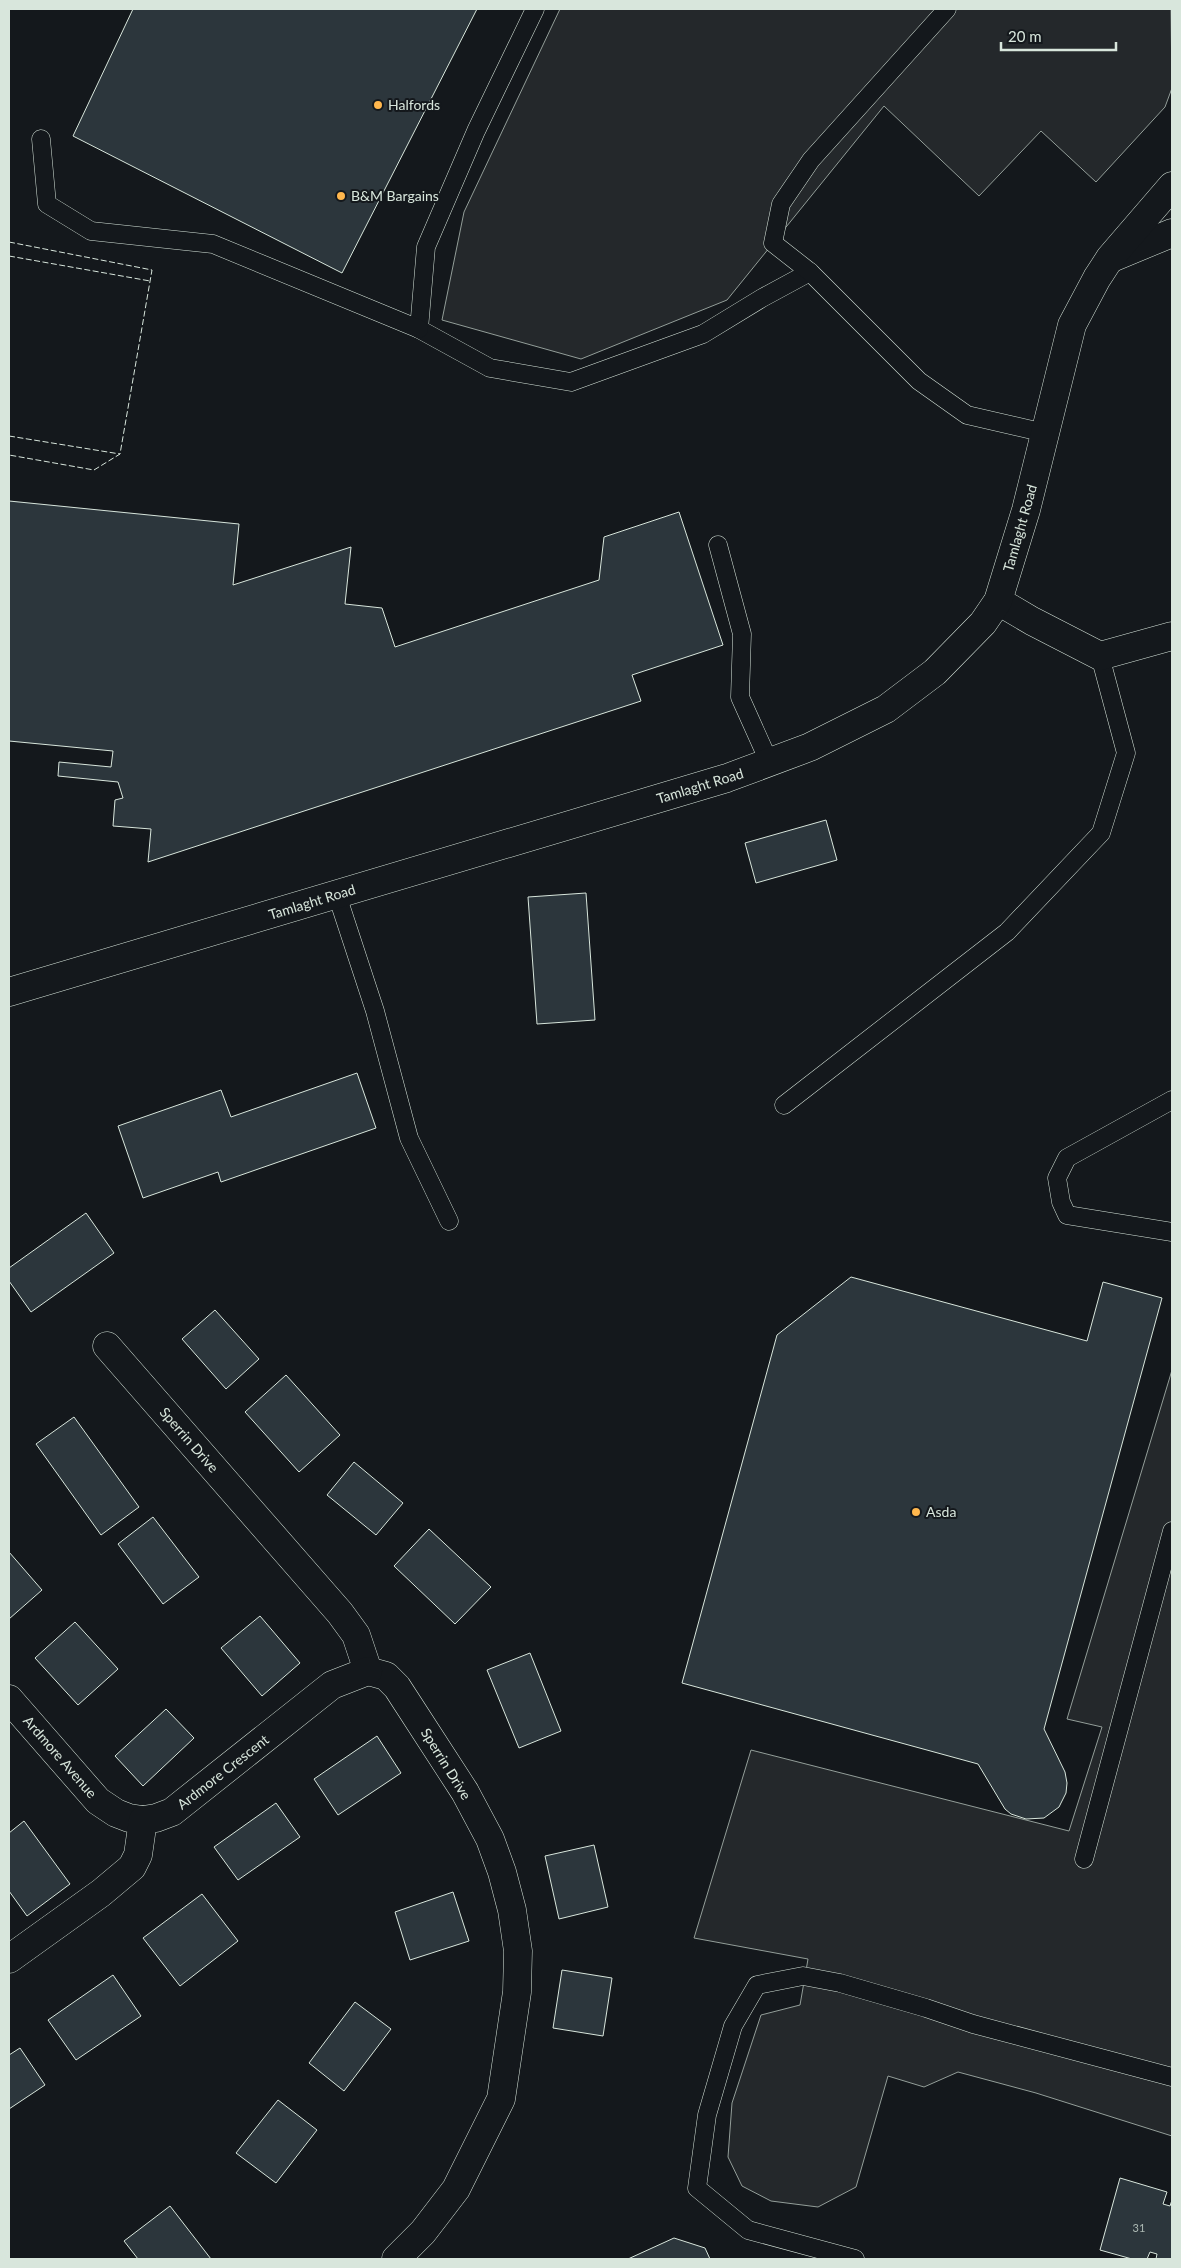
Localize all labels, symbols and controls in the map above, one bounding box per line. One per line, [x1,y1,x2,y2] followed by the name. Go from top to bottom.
[1001,20,1116,52] scale bar
[1008,27,1042,45] text: 20 m
[388,96,440,113] place label: Halfords
[372,99,384,111] marker: Halfords
[351,187,439,204] place label: B&M Bargains
[335,190,347,202] marker: B&M Bargains
[999,482,1040,573] street label: Tamlaght Road
[654,764,745,807] street label: Tamlaght Road
[266,880,357,923] street label: Tamlaght Road
[156,1404,222,1476] street label: Sperrin Drive
[926,1503,956,1520] place label: Asda
[910,1506,922,1518] marker: Asda
[20,1712,101,1801] street label: Ardmore Avenue
[418,1725,475,1803] street label: Sperrin Drive
[173,1731,272,1813] street label: Ardmore Crescent
[1133,2221,1145,2234] house number: 31

